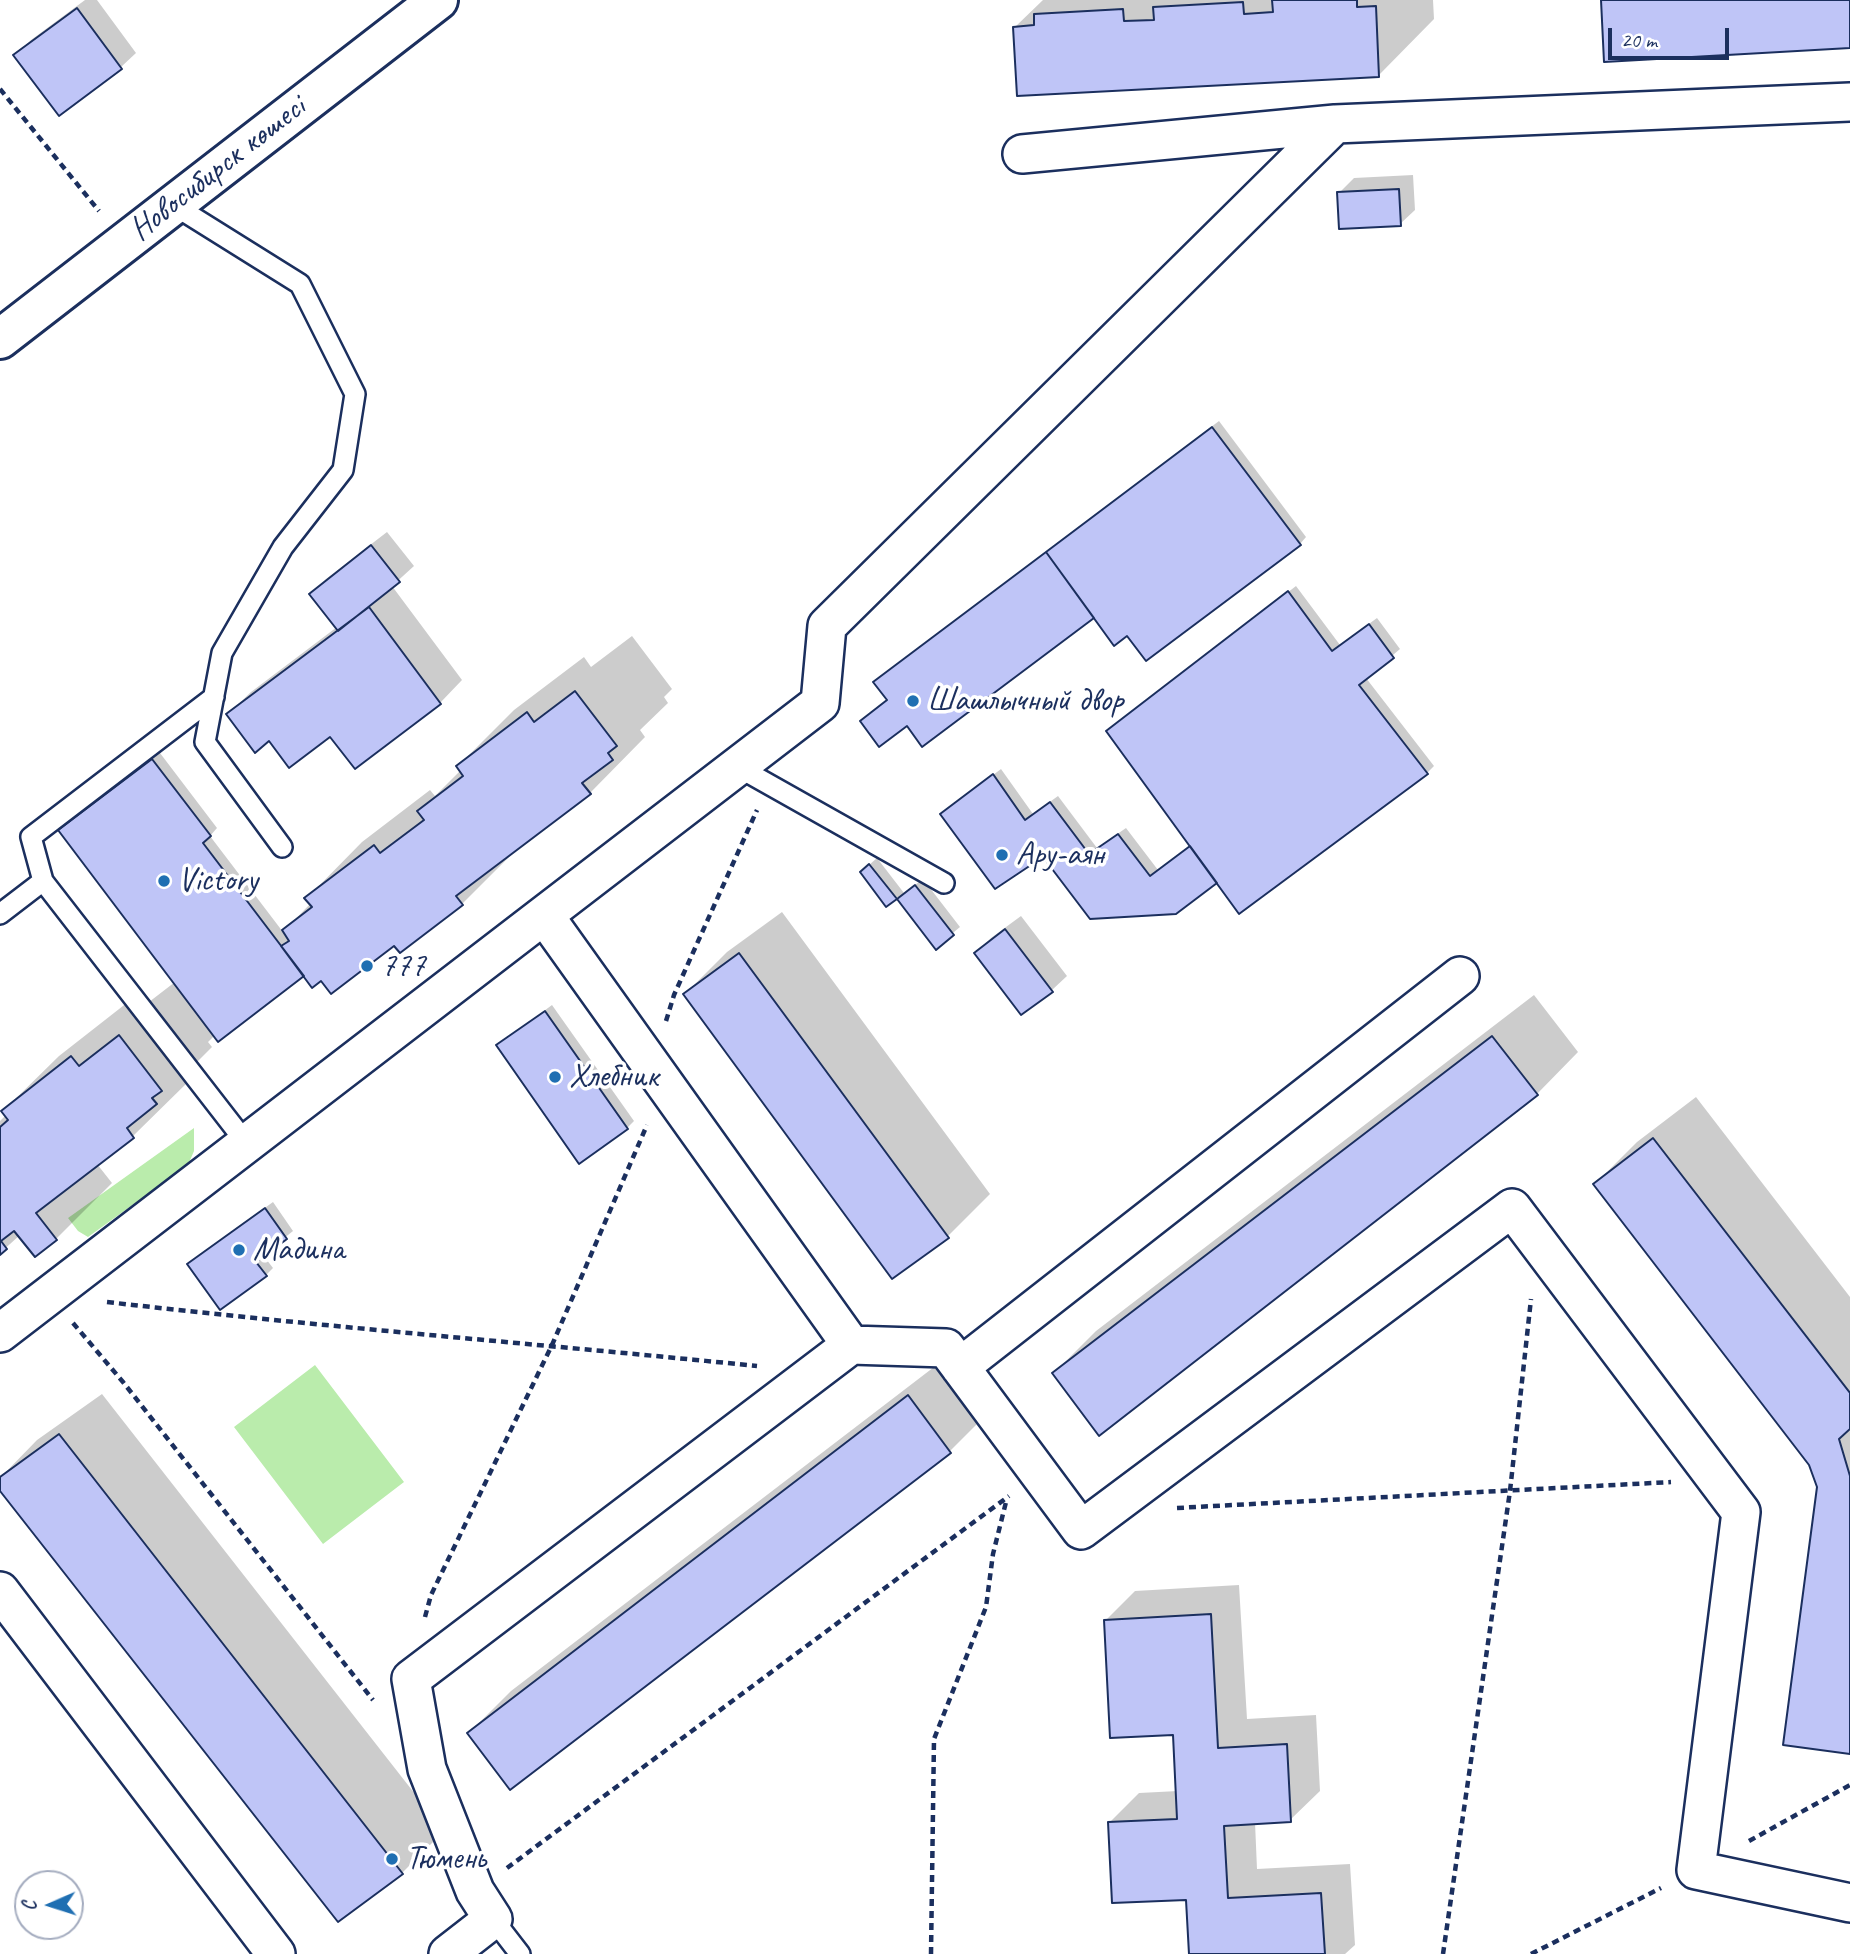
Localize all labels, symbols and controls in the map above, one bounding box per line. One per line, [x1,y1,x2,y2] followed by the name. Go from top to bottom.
[1612,14,1733,58] scale bar
[1621,27,1657,53] text: 20 m
[122,88,314,250] street label: Новосибирск көшесі
[927,681,1123,721] place label: Шашлычный двор
[905,693,921,709] marker: Шашлычный двор
[1016,835,1104,875] place label: Ару-аян
[994,847,1010,863] marker: Ару-аян
[178,861,258,901] place label: Victory
[156,873,172,889] marker: Victory
[381,946,426,986] place label: 777
[359,958,375,974] marker: 777
[569,1057,658,1097] place label: Хлебник
[547,1069,563,1085] marker: Хлебник
[253,1230,344,1270] place label: Мадина
[231,1242,247,1258] marker: Мадина
[406,1839,486,1879] place label: Тюмень
[384,1851,400,1867] marker: Тюмень
[14,1870,84,1940] north arrow
[18,1901,42,1911] text: С

